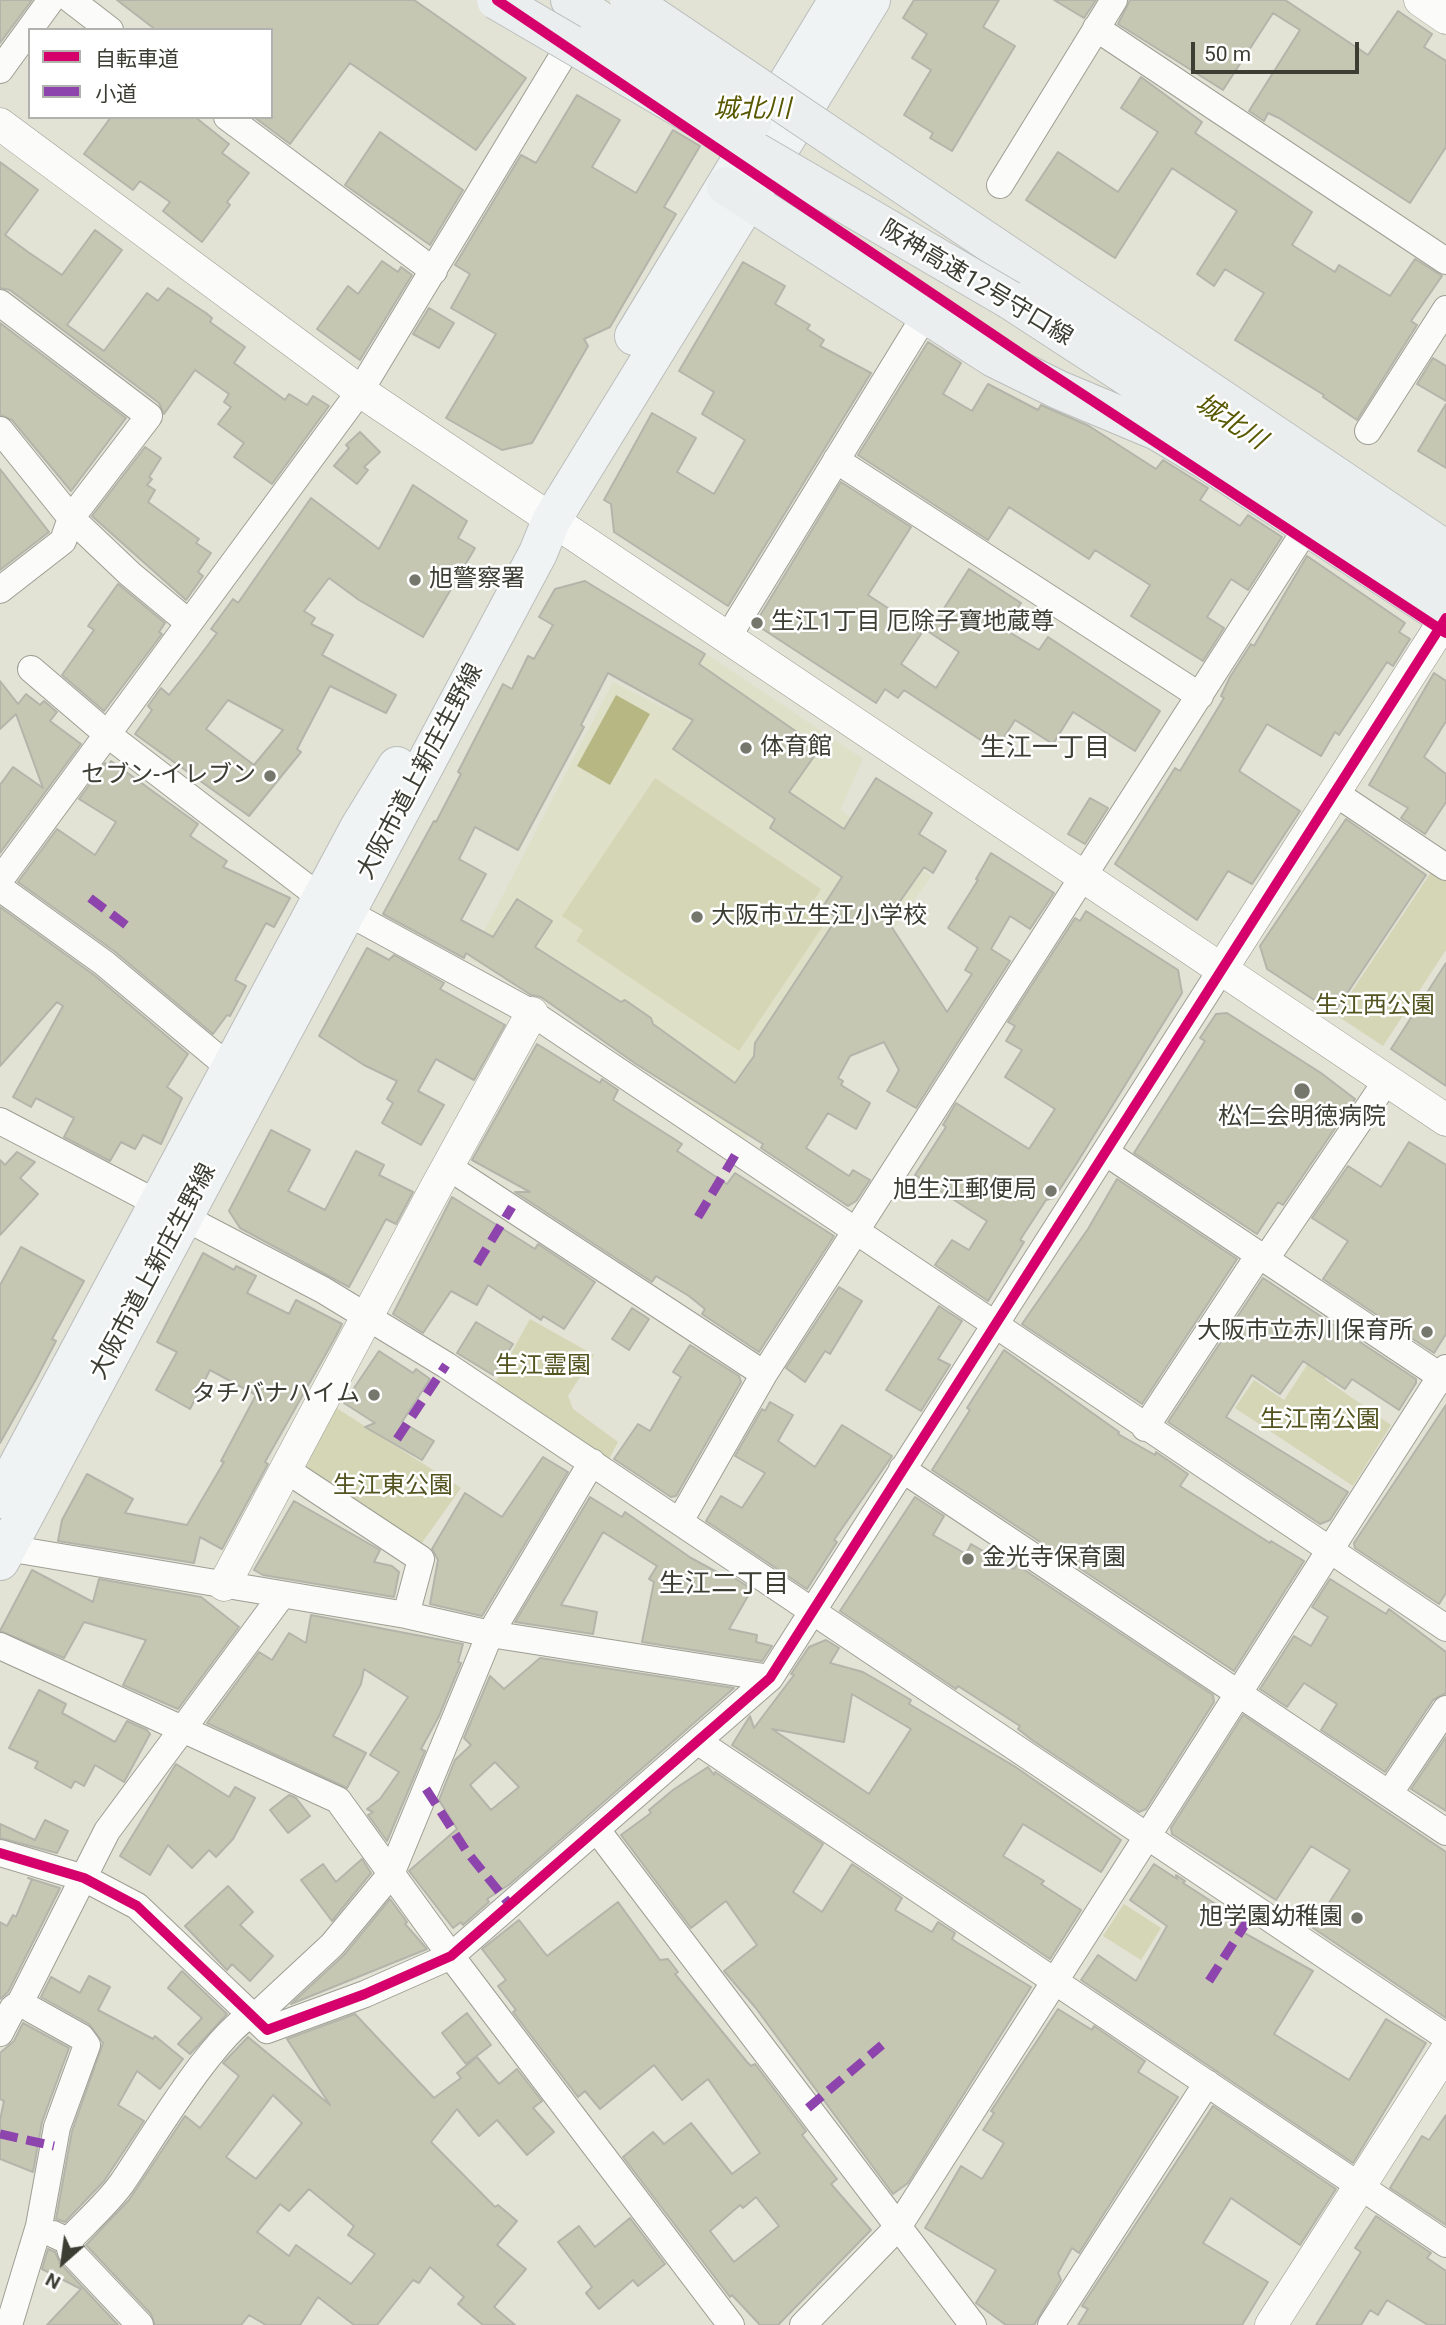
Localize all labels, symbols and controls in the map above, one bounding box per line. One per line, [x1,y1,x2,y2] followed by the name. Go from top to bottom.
[28,28,273,119] legend
[1194,28,1362,72] scale bar
[1204,42,1251,66] text: 50 m
[95,47,179,71] text: 自転車道
[95,82,137,106] text: 小道
[713,94,791,126] water label: 城北川
[875,215,1077,353] street label: 阪神高速12号守口線
[1189,389,1271,457] water label: 城北川
[429,566,525,594] place label: 旭警察署
[407,572,423,588] marker: 旭警察署
[771,609,1054,637] place label: 生江1丁目 厄除子寶地蔵尊
[749,615,765,631] marker: 生江1丁目 厄除子寶地蔵尊
[352,659,490,885] street label: 大阪市道上新庄生野線
[980,733,1110,765] district label: 生江一丁目
[760,734,832,762] place label: 体育館
[738,740,754,756] marker: 体育館
[81,762,256,790] place label: セブン-イレブン
[262,768,278,784] marker: セブン-イレブン
[711,903,927,931] place label: 大阪市立生江小学校
[689,909,705,925] marker: 大阪市立生江小学校
[1315,993,1435,1021] park label: 生江西公園
[1292,1081,1312,1101] marker: 松仁会明徳病院
[1218,1104,1386,1132] place label: 松仁会明徳病院
[85,1159,223,1385] street label: 大阪市道上新庄生野線
[893,1177,1037,1205] place label: 旭生江郵便局
[1043,1183,1059,1199] marker: 旭生江郵便局
[1197,1318,1413,1346] place label: 大阪市立赤川保育所
[1419,1324,1435,1340] marker: 大阪市立赤川保育所
[495,1353,591,1381] park label: 生江霊園
[192,1381,360,1409] place label: タチバナハイム
[366,1387,382,1403] marker: タチバナハイム
[1260,1407,1380,1435] park label: 生江南公園
[333,1473,453,1501] park label: 生江東公園
[982,1545,1126,1573] place label: 金光寺保育園
[960,1551,976,1567] marker: 金光寺保育園
[659,1569,789,1601] district label: 生江二丁目
[1199,1904,1343,1932] place label: 旭学園幼稚園
[1349,1910,1365,1926] marker: 旭学園幼稚園
[28,2227,98,2297] north arrow
[42,2268,64,2294] text: N

